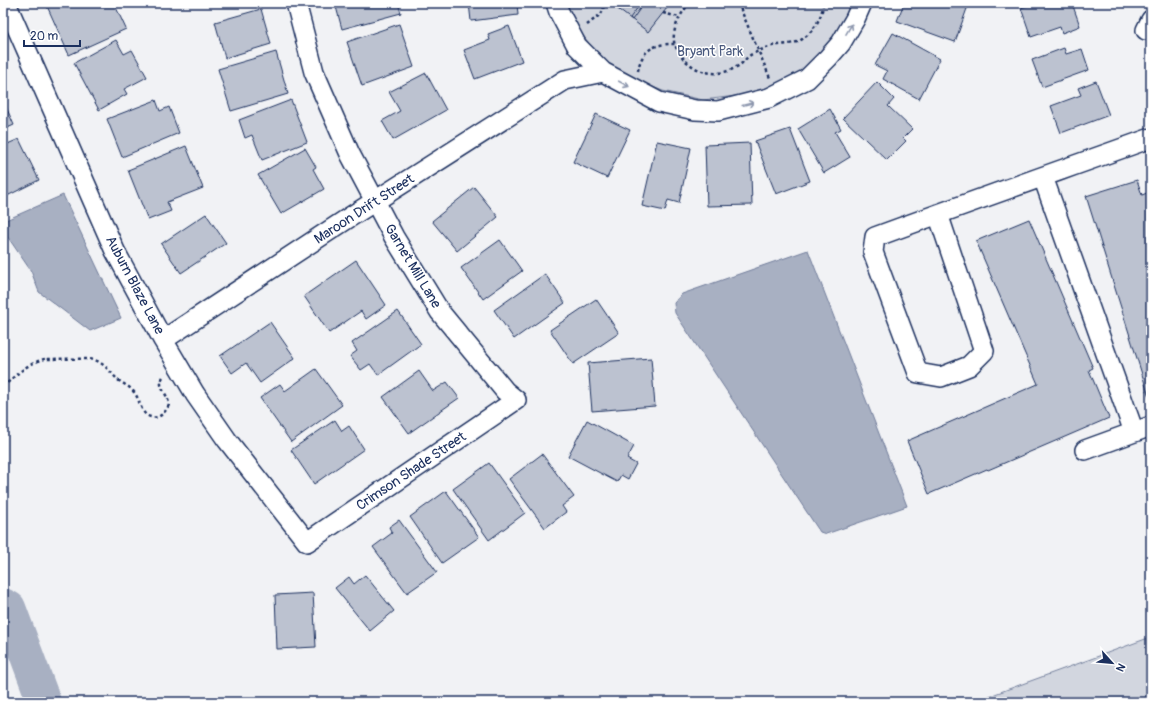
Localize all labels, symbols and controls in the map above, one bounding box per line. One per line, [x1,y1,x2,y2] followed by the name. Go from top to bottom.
[24,22,80,48] scale bar
[845,23,853,35] one-way arrow
[30,29,59,44] text: 20 m
[677,43,743,60] park label: Bryant Park
[618,80,630,88] one-way arrow
[741,100,754,107] one-way arrow
[311,170,417,248] street label: Maroon Drift Street
[381,221,445,311] street label: Garnet Mill Lane
[102,233,168,337] street label: Auburn Blaze Lane
[353,428,469,514] street label: Crimson Shade Street
[1092,643,1132,683] north arrow
[1113,661,1128,674] text: N

